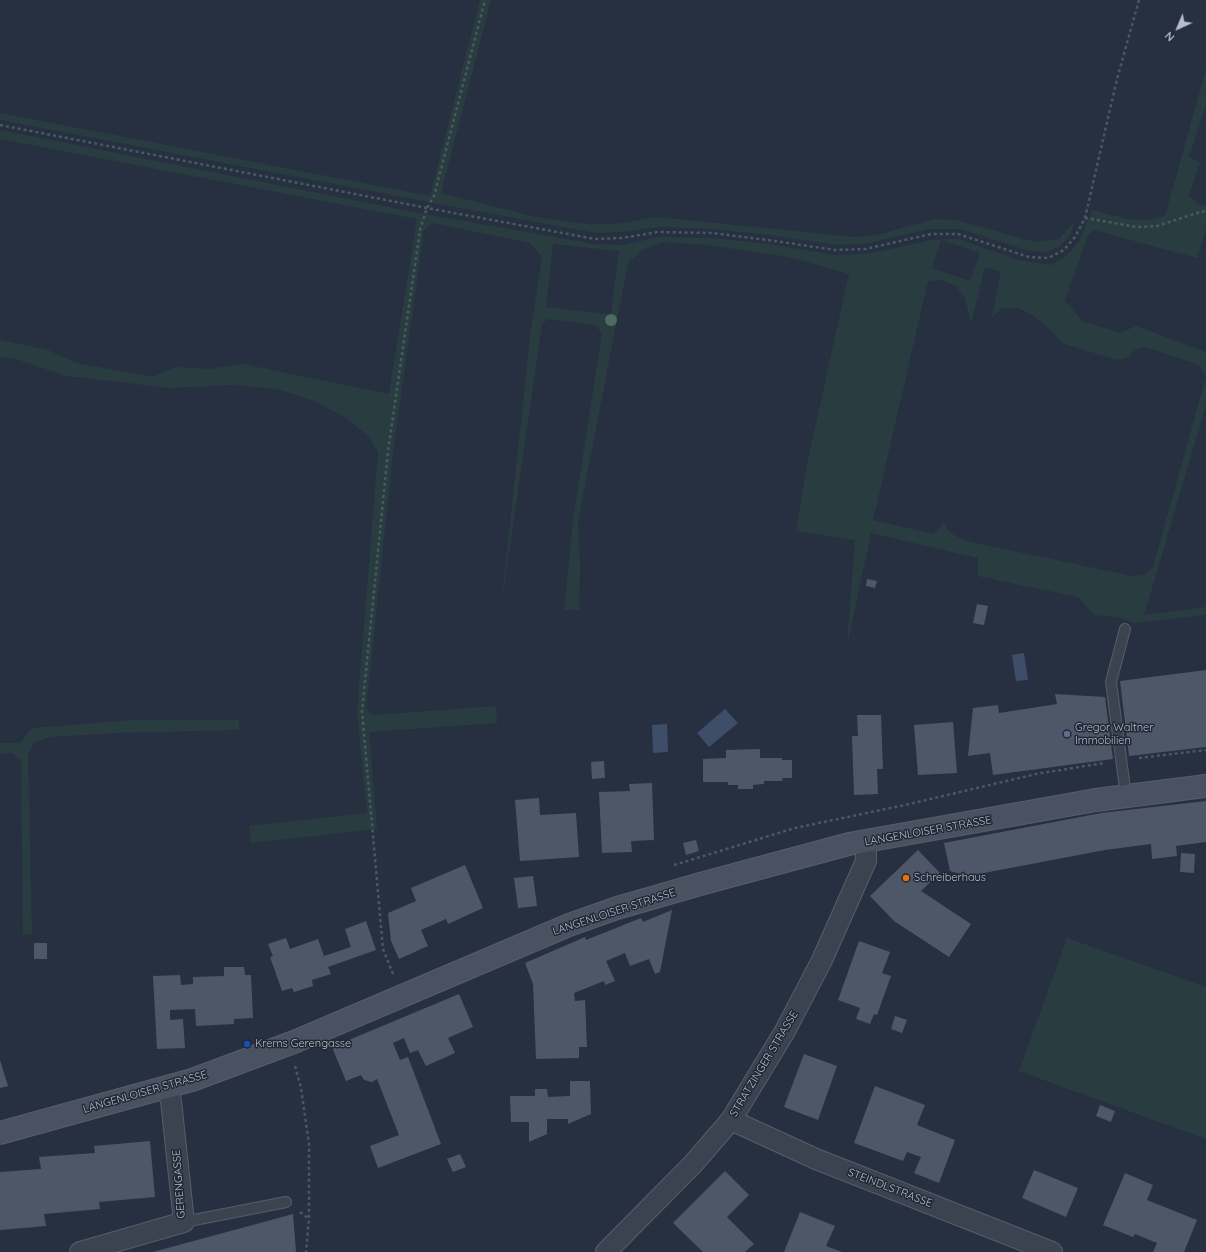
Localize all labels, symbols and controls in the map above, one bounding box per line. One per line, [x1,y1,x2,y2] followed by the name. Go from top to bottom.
[1158,8,1198,48] north arrow
[1162,29,1177,44] text: N
[1075,721,1154,747] place label: Gregor Waltner Immobilien
[1062,729,1072,739] marker: Gregor Waltner Immobilien
[864,813,992,849] street label: LANGENLOISER STRASSE
[914,871,986,885] place label: Schreiberhaus
[901,873,911,883] marker: Schreiberhaus
[551,886,677,938] street label: LANGENLOISER STRASSE
[727,1009,801,1119] street label: STRATZINGER STRASSE
[255,1037,351,1051] place label: Krems Gerengasse
[242,1039,252,1049] marker: Krems Gerengasse
[81,1068,209,1116] street label: LANGENLOISER STRASSE
[170,1149,188,1219] street label: GERENGASSE
[846,1166,934,1210] street label: STEINDLSTRASSE

